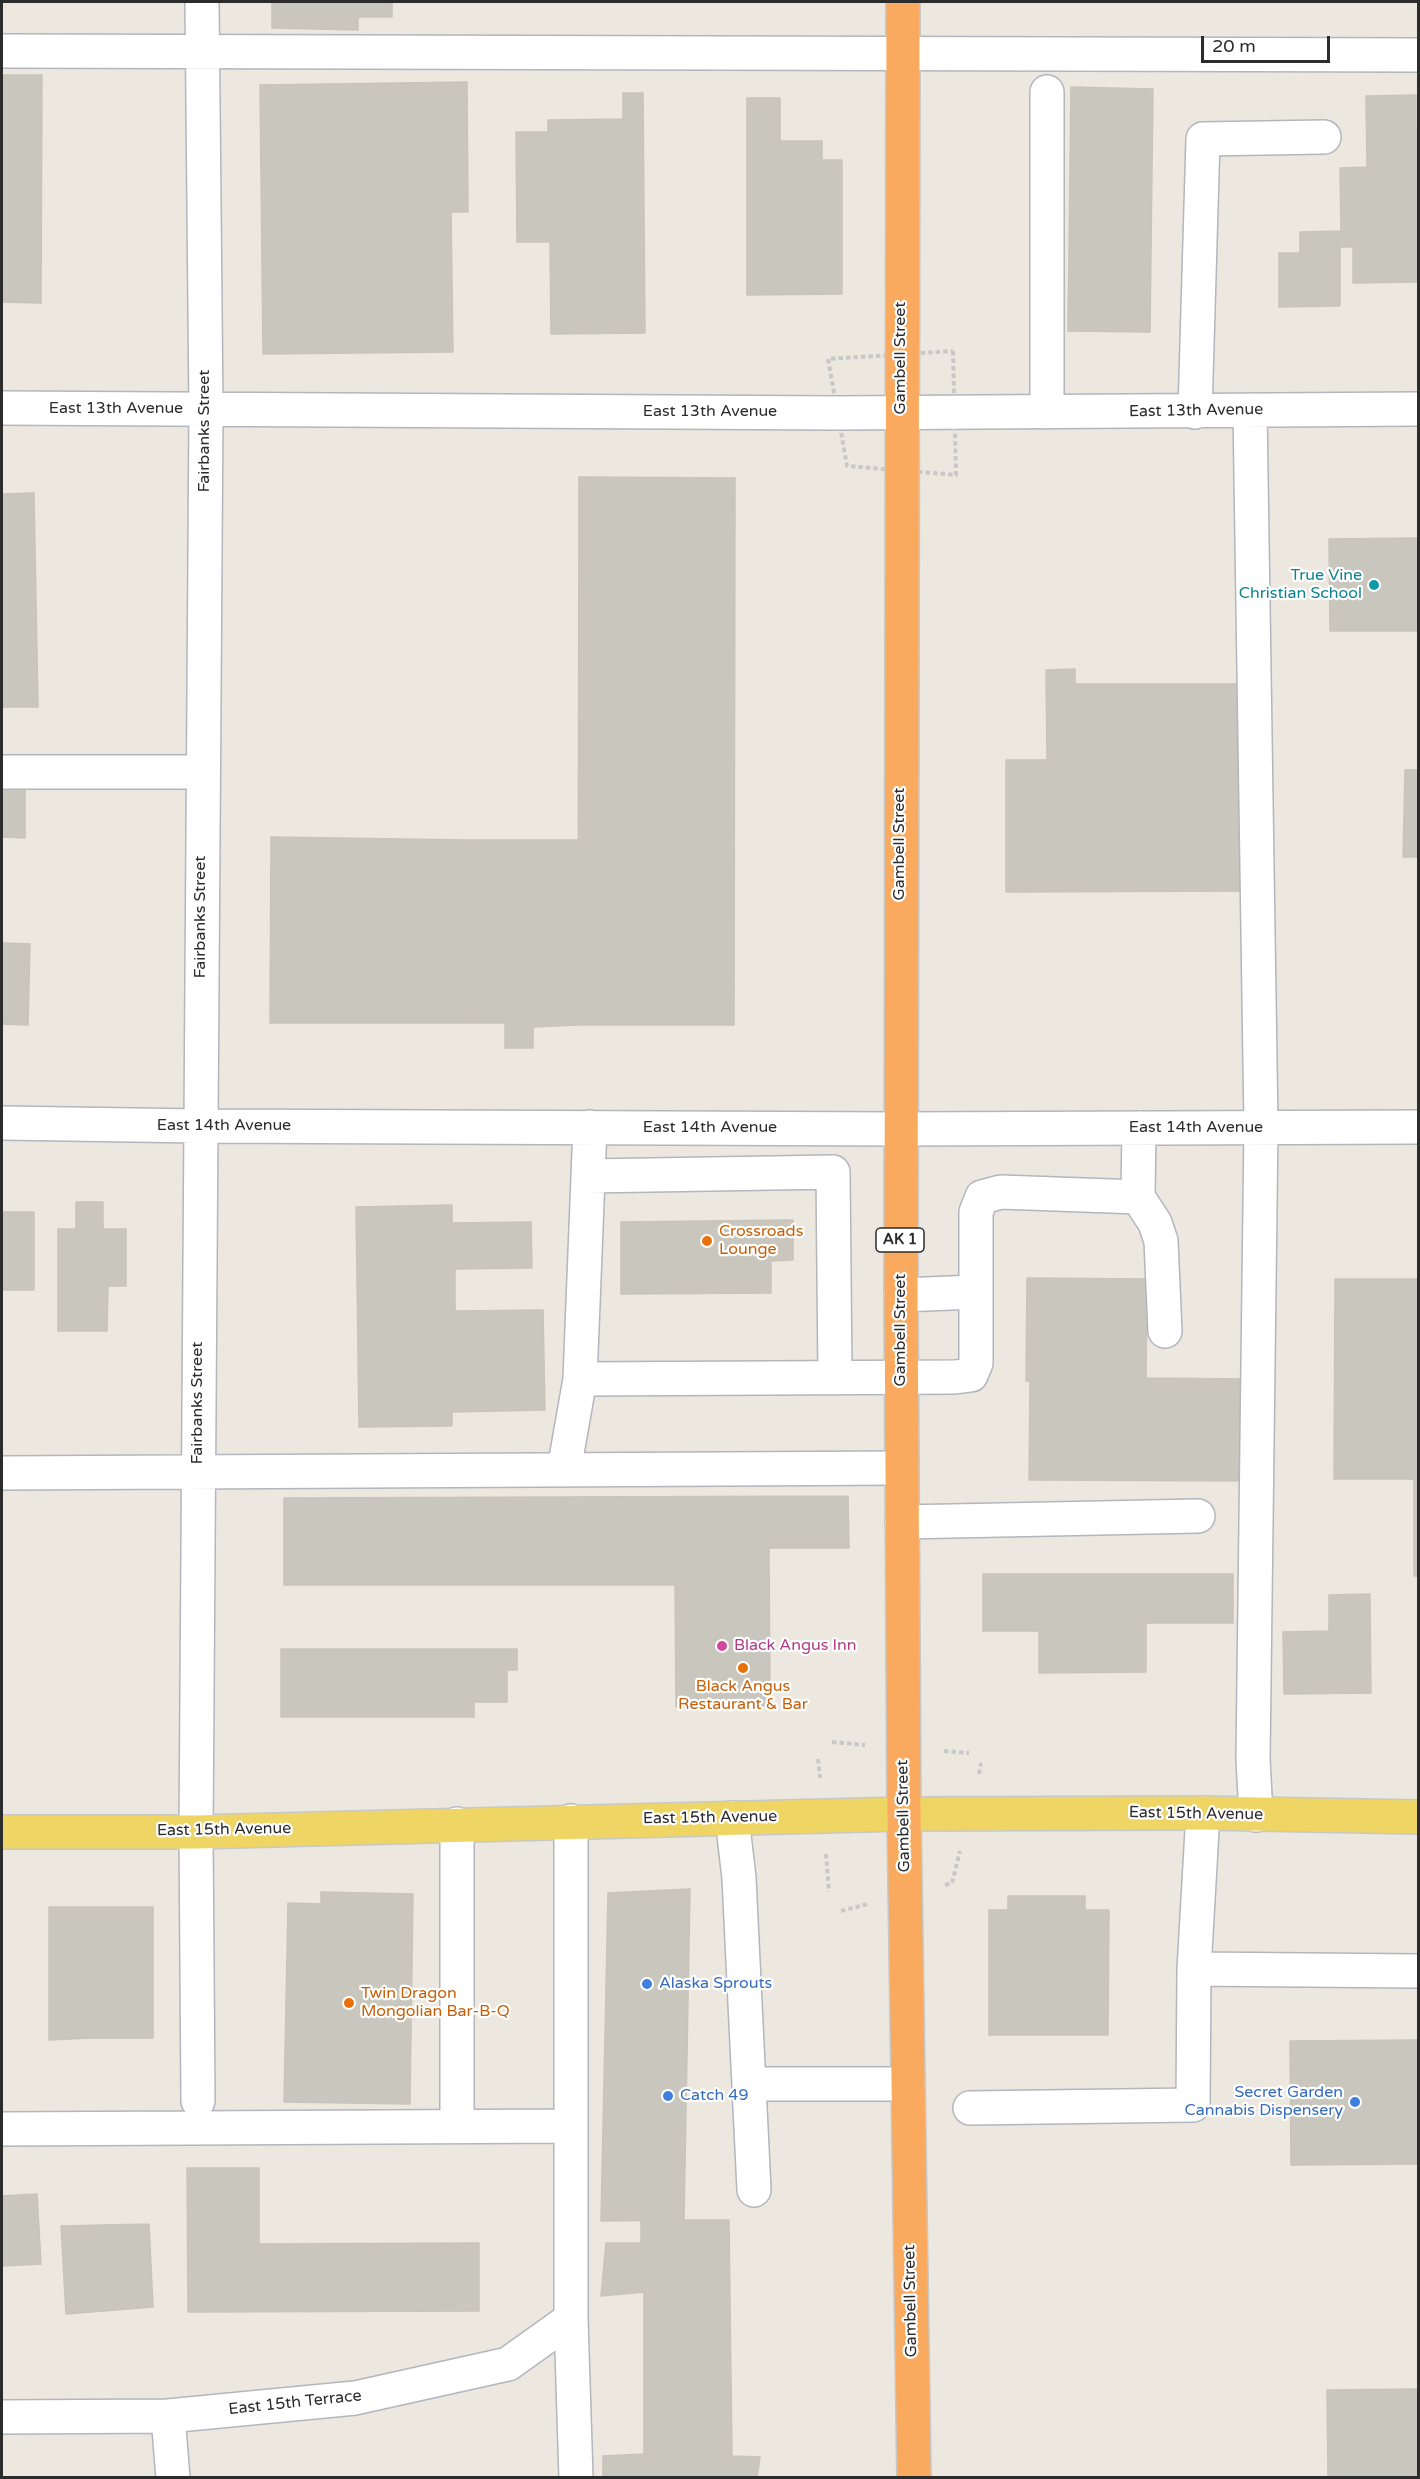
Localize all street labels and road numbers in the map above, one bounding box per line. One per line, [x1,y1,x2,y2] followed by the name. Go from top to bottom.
[891,302,911,414] street label: Gambell Street
[195,370,215,492] street label: Fairbanks Street
[49,399,183,419] street label: East 13th Avenue
[1129,400,1263,422] street label: East 13th Avenue
[643,402,777,422] street label: East 13th Avenue
[890,788,910,900] street label: Gambell Street
[191,856,211,978] street label: Fairbanks Street
[157,1116,291,1136] street label: East 14th Avenue
[643,1118,777,1138] street label: East 14th Avenue
[1129,1118,1263,1138] street label: East 14th Avenue
[876,1228,924,1252] road number: AK 1
[891,1274,911,1386] street label: Gambell Street
[188,1342,208,1464] street label: Fairbanks Street
[893,1759,915,1873] street label: Gambell Street
[1129,1803,1263,1825] street label: East 15th Avenue
[643,1807,777,1829] street label: East 15th Avenue
[157,1819,291,1841] street label: East 15th Avenue
[900,2244,922,2358] street label: Gambell Street
[228,2386,362,2420] street label: East 15th Terrace

